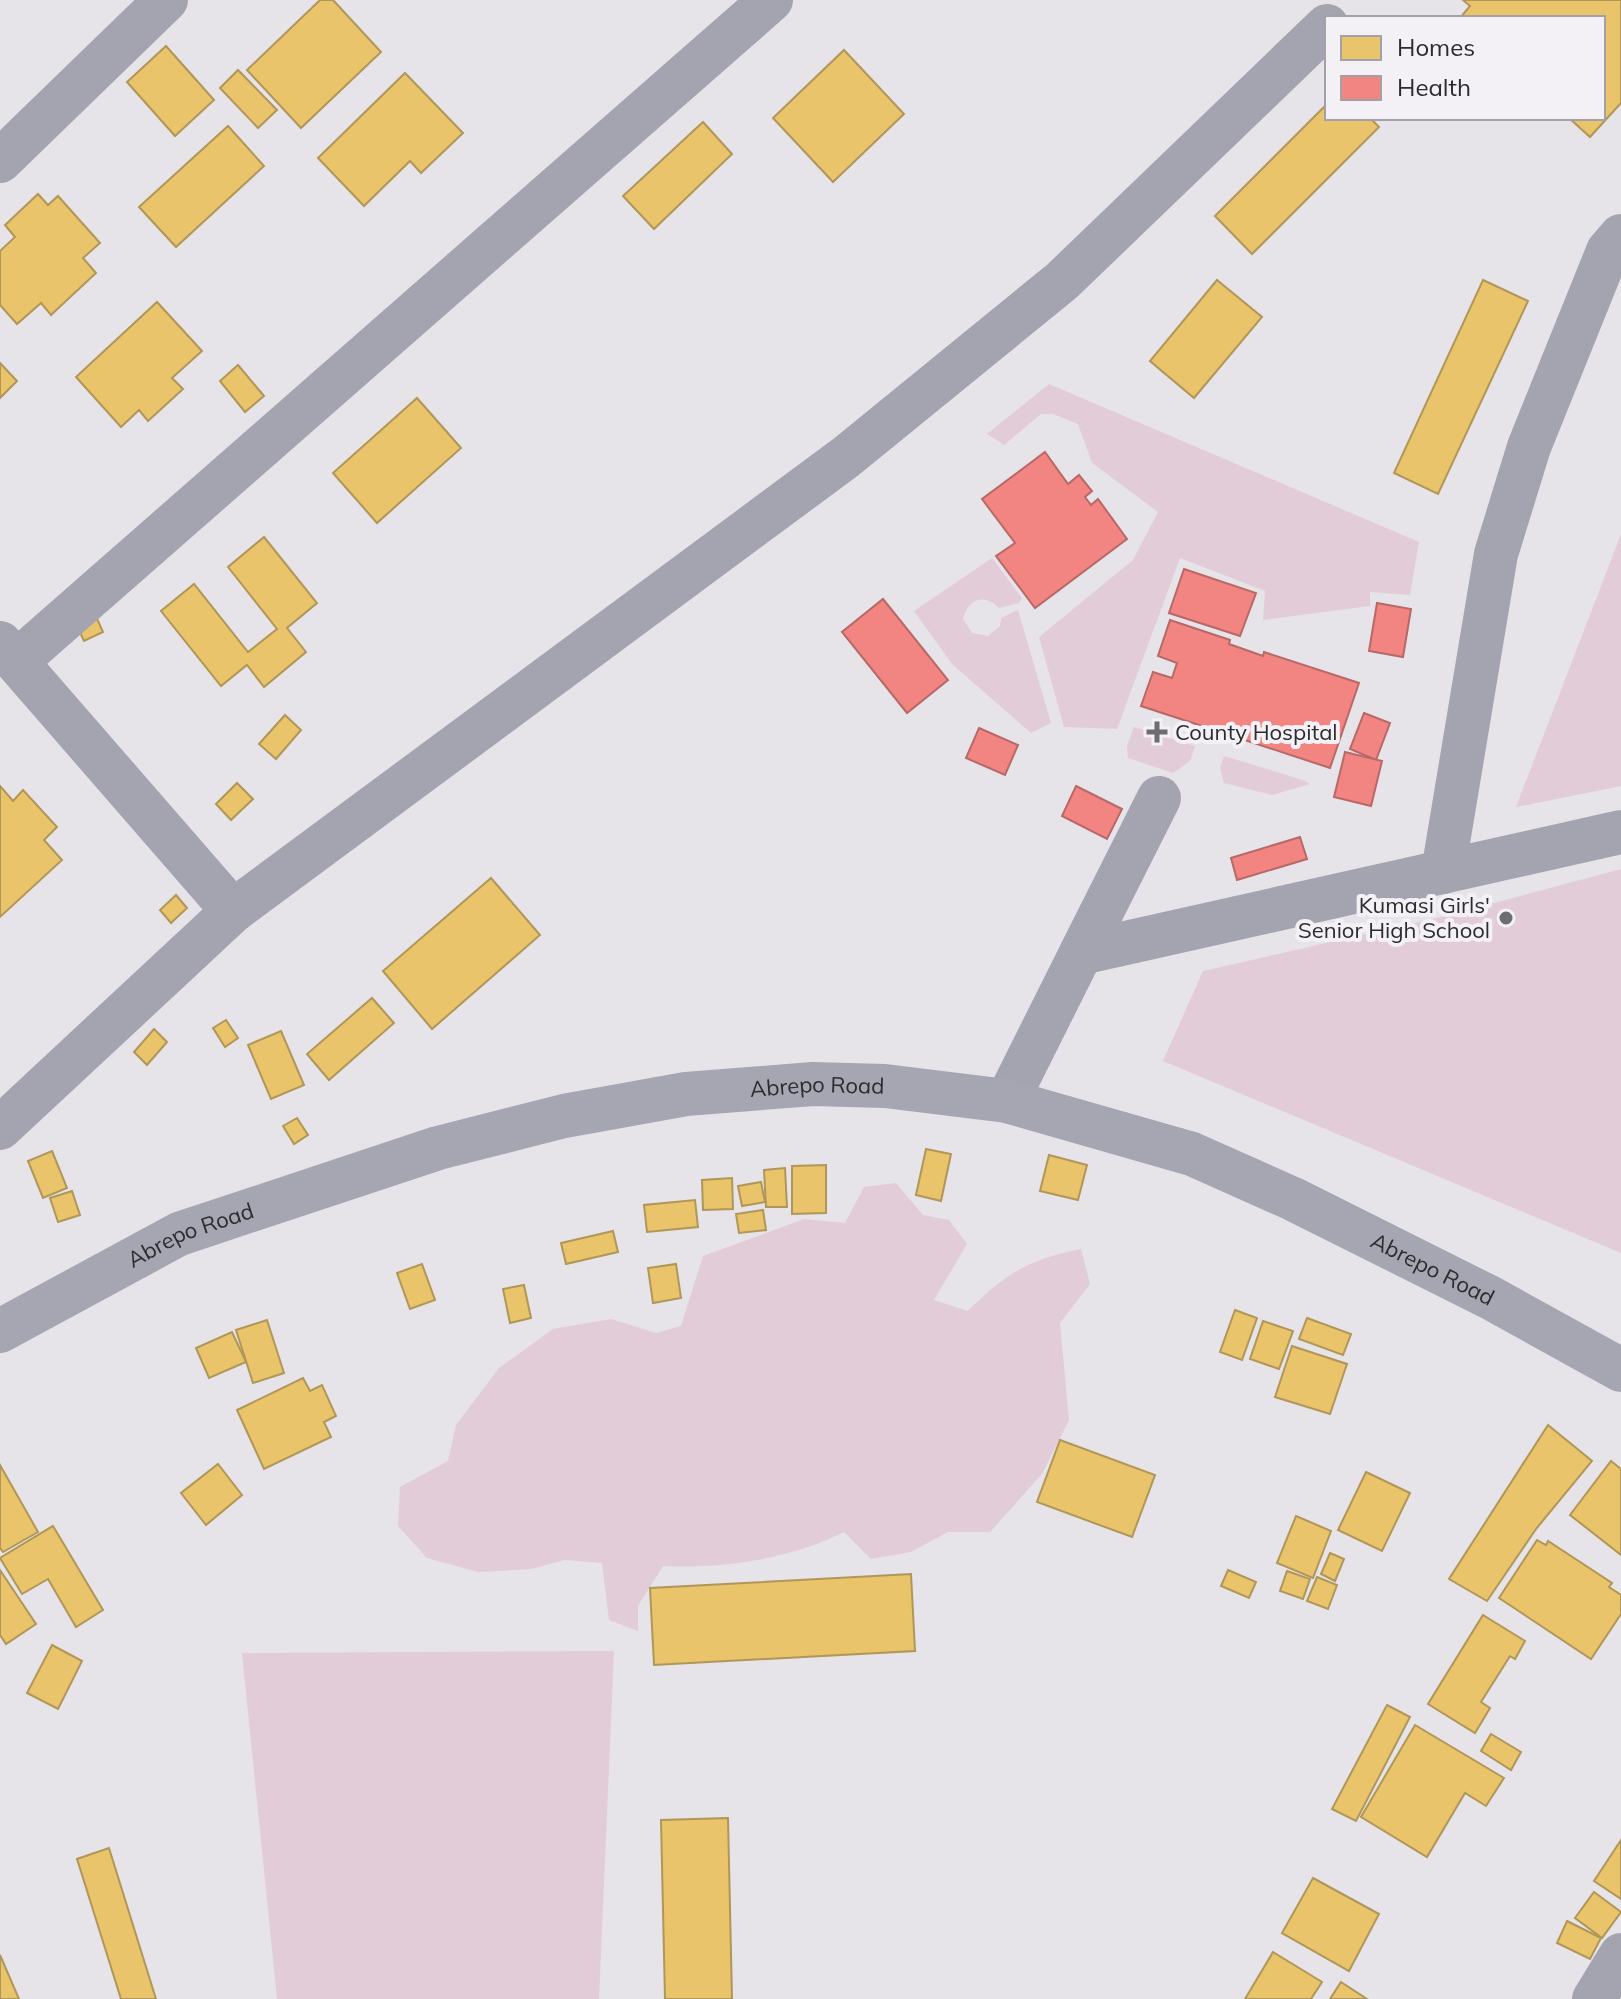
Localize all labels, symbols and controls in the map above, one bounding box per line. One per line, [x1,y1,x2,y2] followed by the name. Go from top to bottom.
[1325,16,1605,120] legend
[1397,32,1475,62] text: Homes
[1397,72,1471,102] text: Health
[1175,718,1338,746] place label: County Hospital
[1146,721,1168,743] marker: County Hospital
[1298,891,1490,944] place label: Kumasi Girls' Senior High School
[1497,909,1515,927] marker: Kumasi Girls' Senior High School
[749,1070,885,1103] street label: Abrepo Road
[122,1196,257,1273] street label: Abrepo Road
[1366,1226,1499,1311] street label: Abrepo Road

